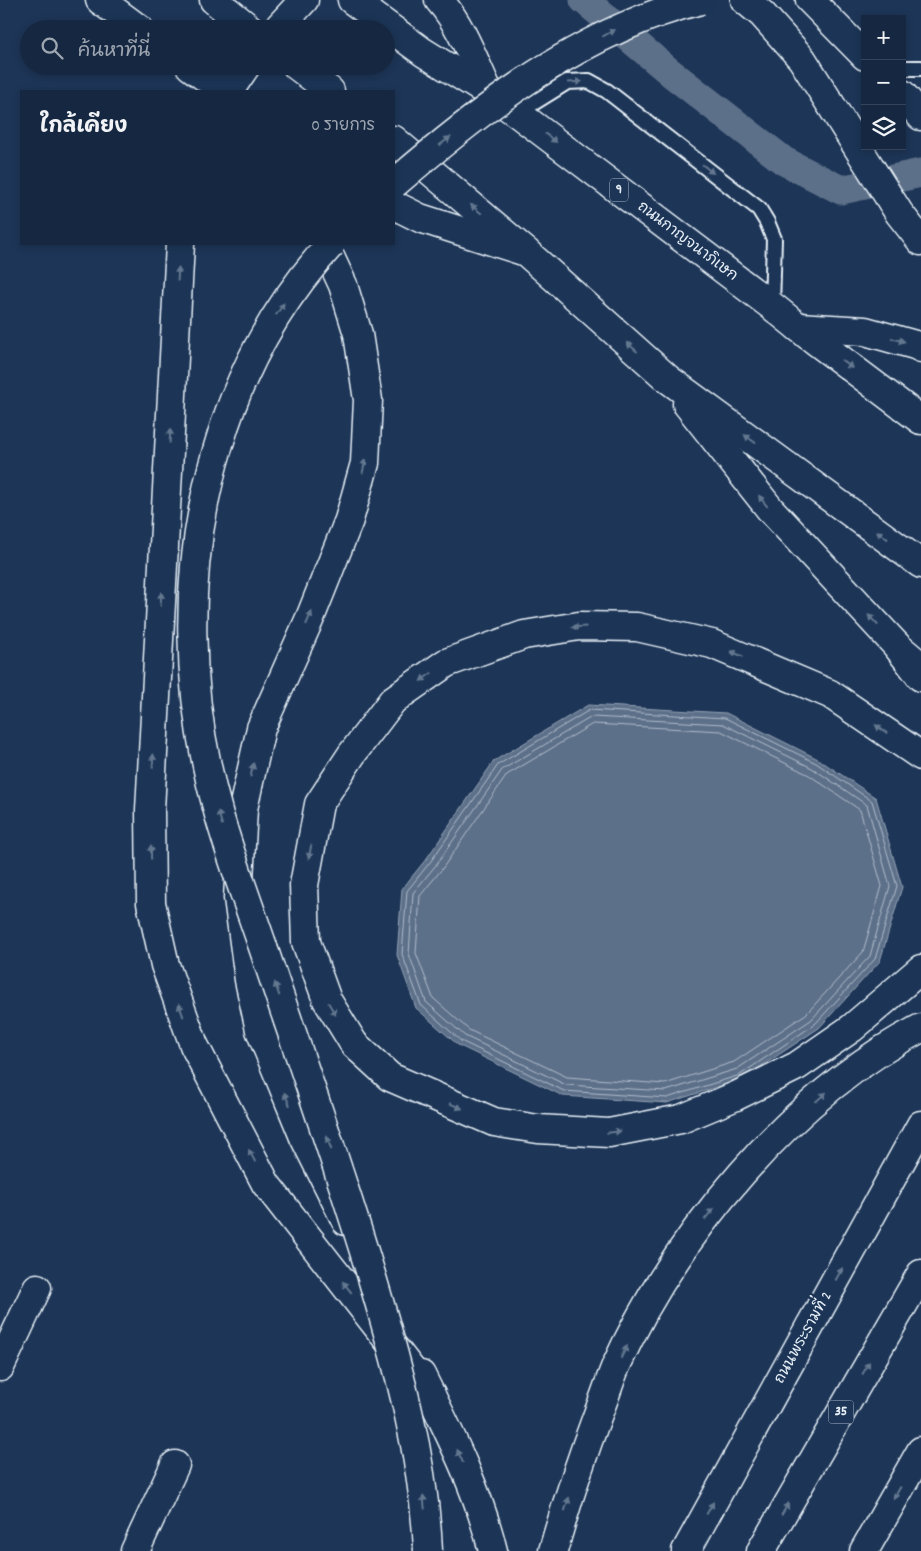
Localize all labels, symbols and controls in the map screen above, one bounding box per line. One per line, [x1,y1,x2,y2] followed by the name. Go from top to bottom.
[861,15,906,150] map controls
[861,15,906,60] button: +
[20,20,395,75] search box
[602,29,617,37] one-way arrow
[38,34,66,62] icon: search
[78,39,150,66] text: ค้นหาที่นี่
[861,60,906,105] button: −
[567,78,583,86] one-way arrow
[861,105,906,150] button: layers
[40,113,127,143] text: ใกล้เคียง
[311,115,375,138] text: 0 รายการ
[544,133,557,144] one-way arrow
[438,136,451,146] one-way arrow
[701,164,714,175] one-way arrow
[610,178,628,202] road number: 9
[632,197,742,287] street label: ถนนกาญจนาภิเษก
[469,203,482,214] one-way arrow
[175,266,183,282] one-way arrow
[275,303,284,316] one-way arrow
[891,337,906,345] one-way arrow
[626,341,638,353] one-way arrow
[840,359,853,370] one-way arrow
[166,428,174,444] one-way arrow
[744,434,757,444] one-way arrow
[360,457,368,473] one-way arrow
[758,494,768,507] one-way arrow
[876,529,889,540] one-way arrow
[158,590,166,606] one-way arrow
[306,611,314,625] one-way arrow
[867,615,879,627] one-way arrow
[570,624,586,632] one-way arrow
[730,650,744,658] one-way arrow
[419,672,433,682] one-way arrow
[874,724,888,734] one-way arrow
[149,753,157,769] one-way arrow
[248,762,256,777] one-way arrow
[216,810,224,825] one-way arrow
[147,844,155,860] one-way arrow
[306,844,314,860] one-way arrow
[273,981,281,996] one-way arrow
[177,1002,185,1017] one-way arrow
[328,1002,337,1015] one-way arrow
[283,1092,291,1106] one-way arrow
[815,1092,827,1103] one-way arrow
[449,1102,463,1110] one-way arrow
[607,1127,623,1135] one-way arrow
[325,1135,333,1150] one-way arrow
[247,1149,256,1163] one-way arrow
[703,1208,714,1221] one-way arrow
[835,1267,843,1281] one-way arrow
[341,1281,352,1294] one-way arrow
[765,1285,838,1388] street label: ถนนพระรามที่ 2
[620,1345,628,1359] one-way arrow
[862,1362,871,1375] one-way arrow
[828,1400,854,1424] road number: 35
[455,1449,463,1463] one-way arrow
[893,1486,901,1500] one-way arrow
[419,1494,427,1510] one-way arrow
[564,1497,571,1512] one-way arrow
[705,1502,714,1515] one-way arrow
[781,1502,790,1515] one-way arrow

